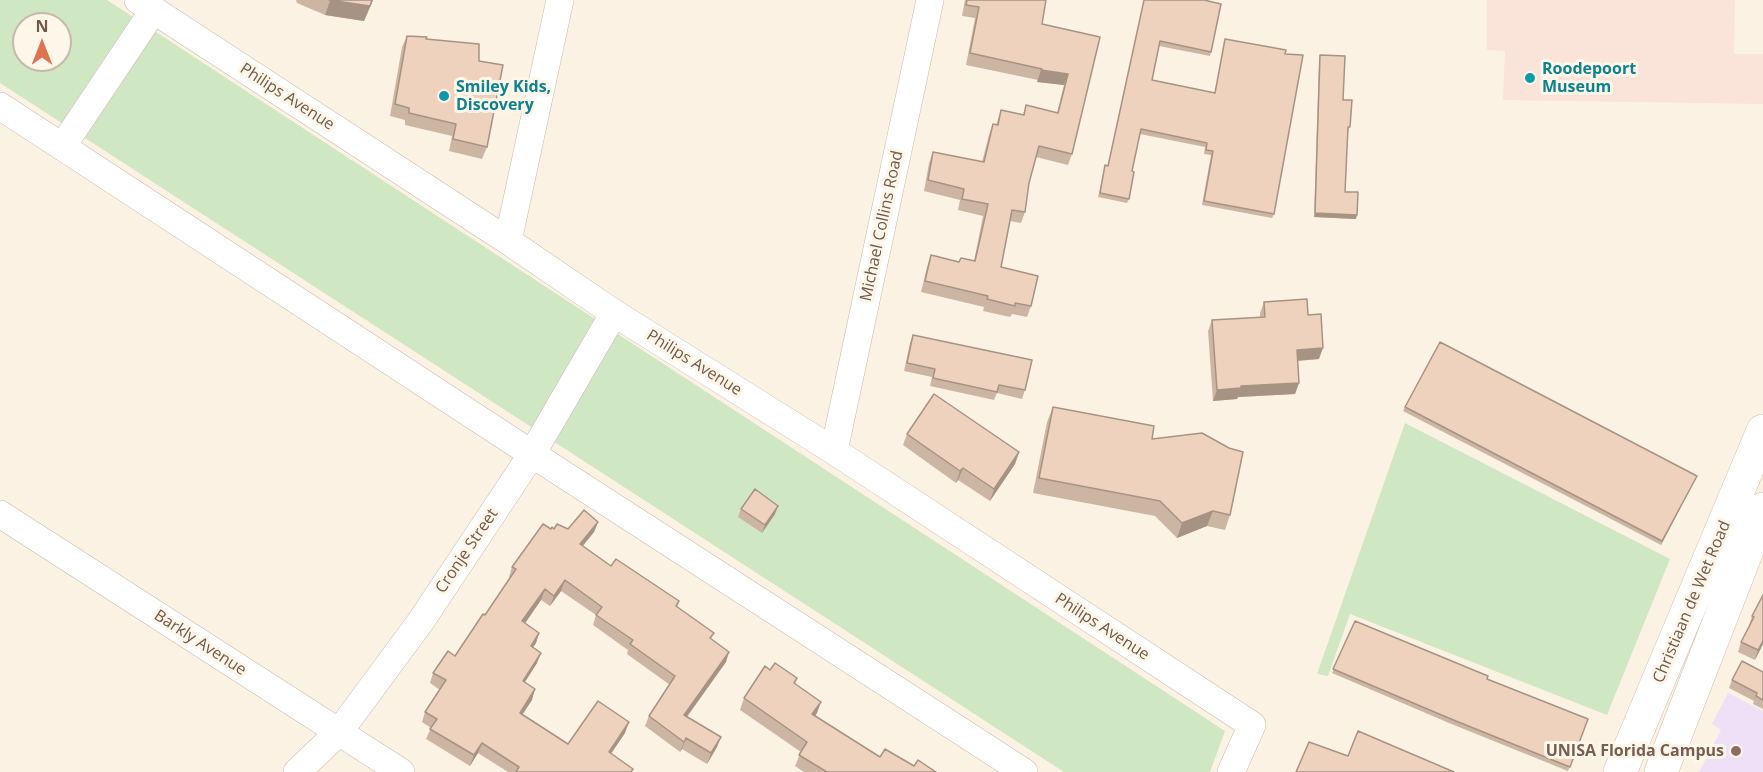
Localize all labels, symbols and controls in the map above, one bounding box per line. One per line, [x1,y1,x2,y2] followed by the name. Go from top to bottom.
[12,12,72,72] north arrow
[35,15,49,37] text: N
[236,59,338,135] street label: Philips Avenue
[1542,59,1636,97] place label: Roodepoort Museum
[1523,71,1537,85] marker: Roodepoort Museum
[456,77,551,115] place label: Smiley Kids, Discovery
[437,89,451,103] marker: Smiley Kids, Discovery
[857,149,907,303] street label: Michael Collins Road
[643,326,745,400] street label: Philips Avenue
[432,505,502,597] street label: Cronje Street
[1649,518,1735,686] street label: Christiaan de Wet Road
[1051,589,1153,665] street label: Philips Avenue
[150,606,250,680] street label: Barkly Avenue
[1546,741,1724,761] place label: UNISA Florida Campus
[1729,744,1743,758] marker: UNISA Florida Campus

